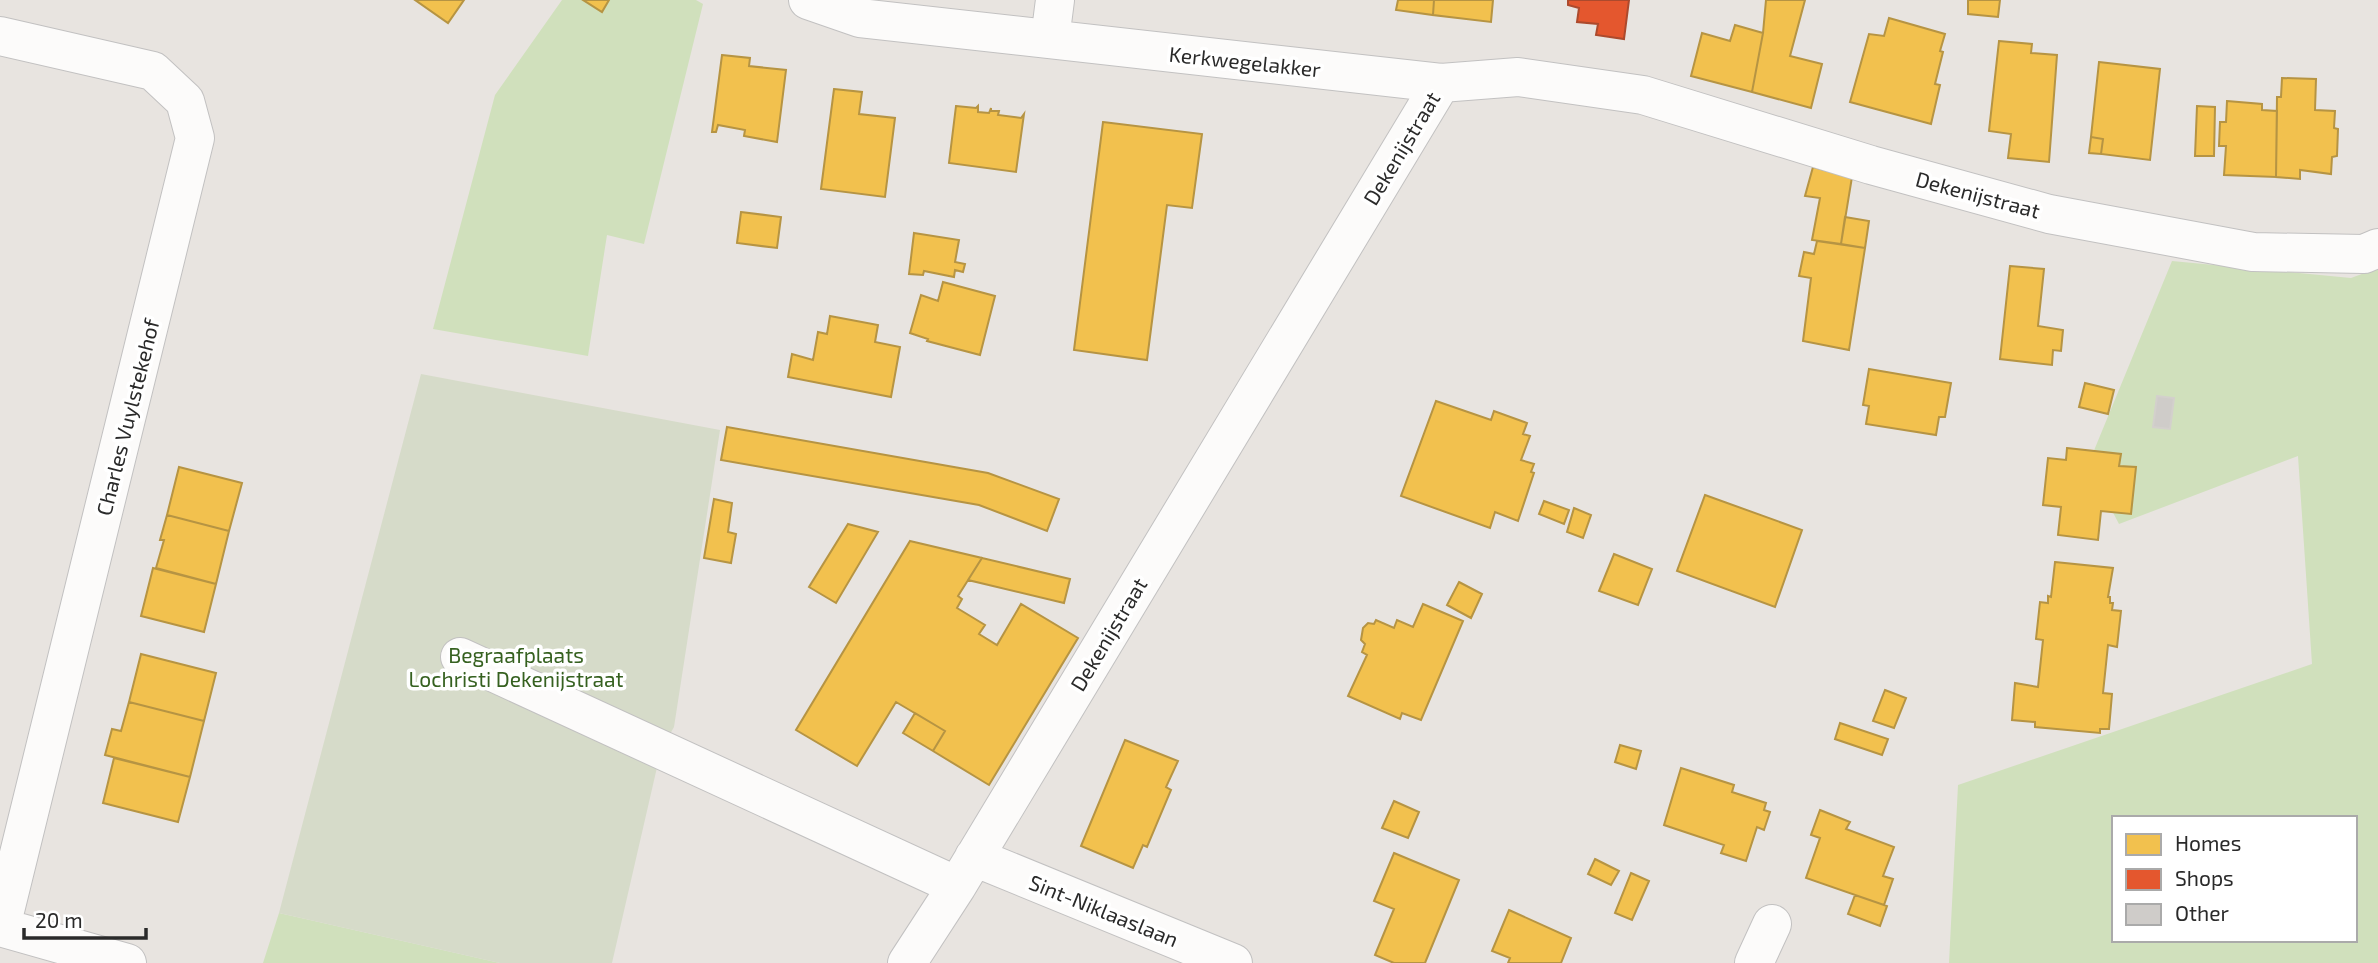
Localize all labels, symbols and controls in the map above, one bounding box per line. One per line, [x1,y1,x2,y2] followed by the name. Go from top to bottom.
[1168,41,1323,81] street label: Kerkwegelakker
[1357,87,1445,210] street label: Dekenijstraat
[1913,165,2043,224] street label: Dekenijstraat
[90,315,164,518] street label: Charles Vuylstekehof
[1064,573,1152,696] street label: Dekenijstraat
[408,642,624,692] park label: Begraafplaats Lochristi Dekenijstraat
[2112,816,2357,942] legend
[2175,830,2241,855] text: Homes
[2175,865,2234,890] text: Shops
[1026,869,1182,951] street label: Sint-Niklaaslaan
[24,897,147,941] scale bar
[2175,900,2230,925] text: Other
[35,907,83,932] text: 20 m

